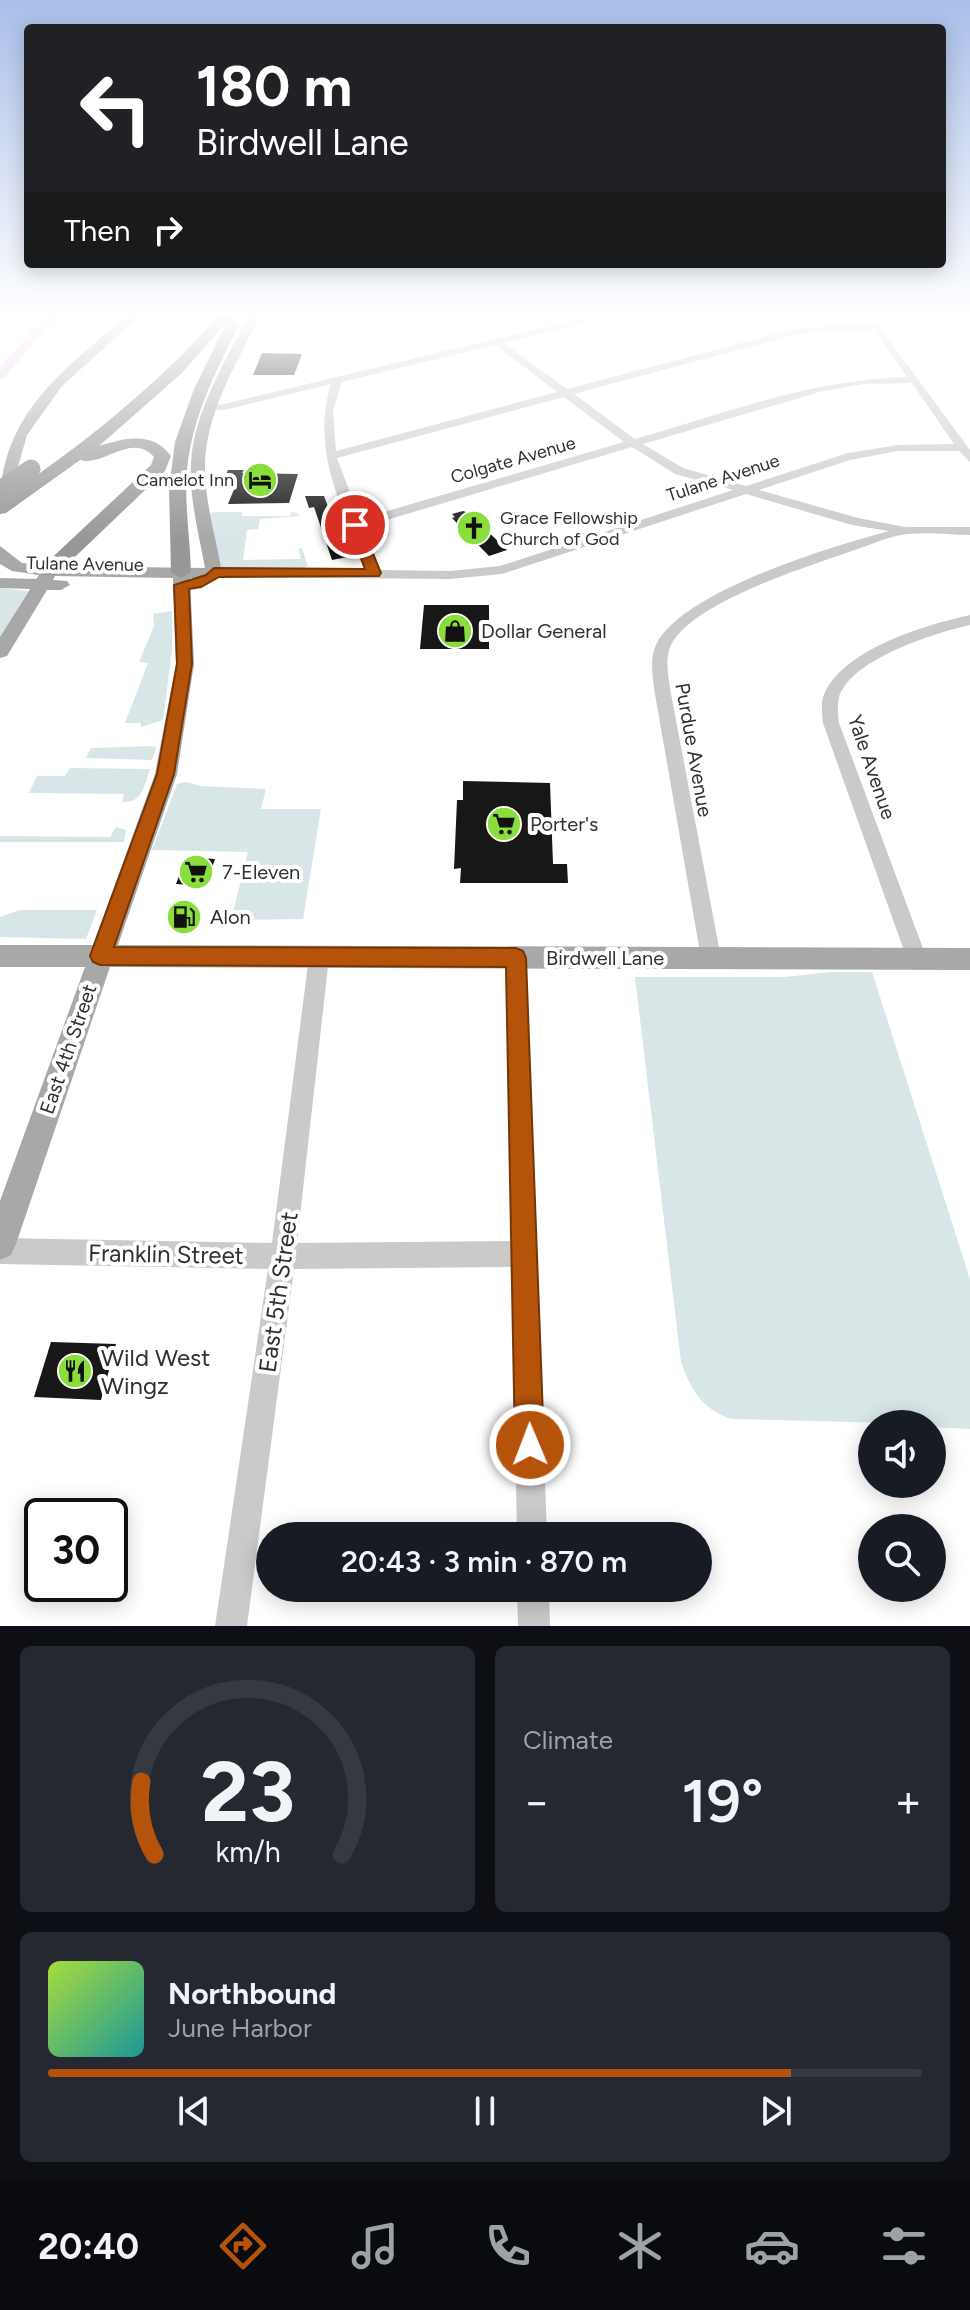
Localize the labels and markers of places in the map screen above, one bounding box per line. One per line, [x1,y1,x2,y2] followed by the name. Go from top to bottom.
[241,461,279,499] hotel icon: Camelot Inn
[136,469,234,491] place label: Camelot Inn
[321,491,389,559] pin
[500,507,638,550] place label: Grace Fellowship Church of God
[455,509,493,547] church icon: Grace Fellowship Church of God
[436,612,474,650] shop icon: Dollar General
[481,619,607,643] place label: Dollar General
[485,805,523,843] supermarket icon: Porter's
[530,812,598,836] place label: Porter's
[177,853,215,891] supermarket icon: 7-Eleven
[222,860,300,884] place label: 7-Eleven
[165,898,203,936] fuel station icon: Alon
[210,905,251,929] place label: Alon
[101,1343,210,1400] place label: Wild West Wingz
[56,1352,94,1390] restaurant icon: Wild West Wingz

